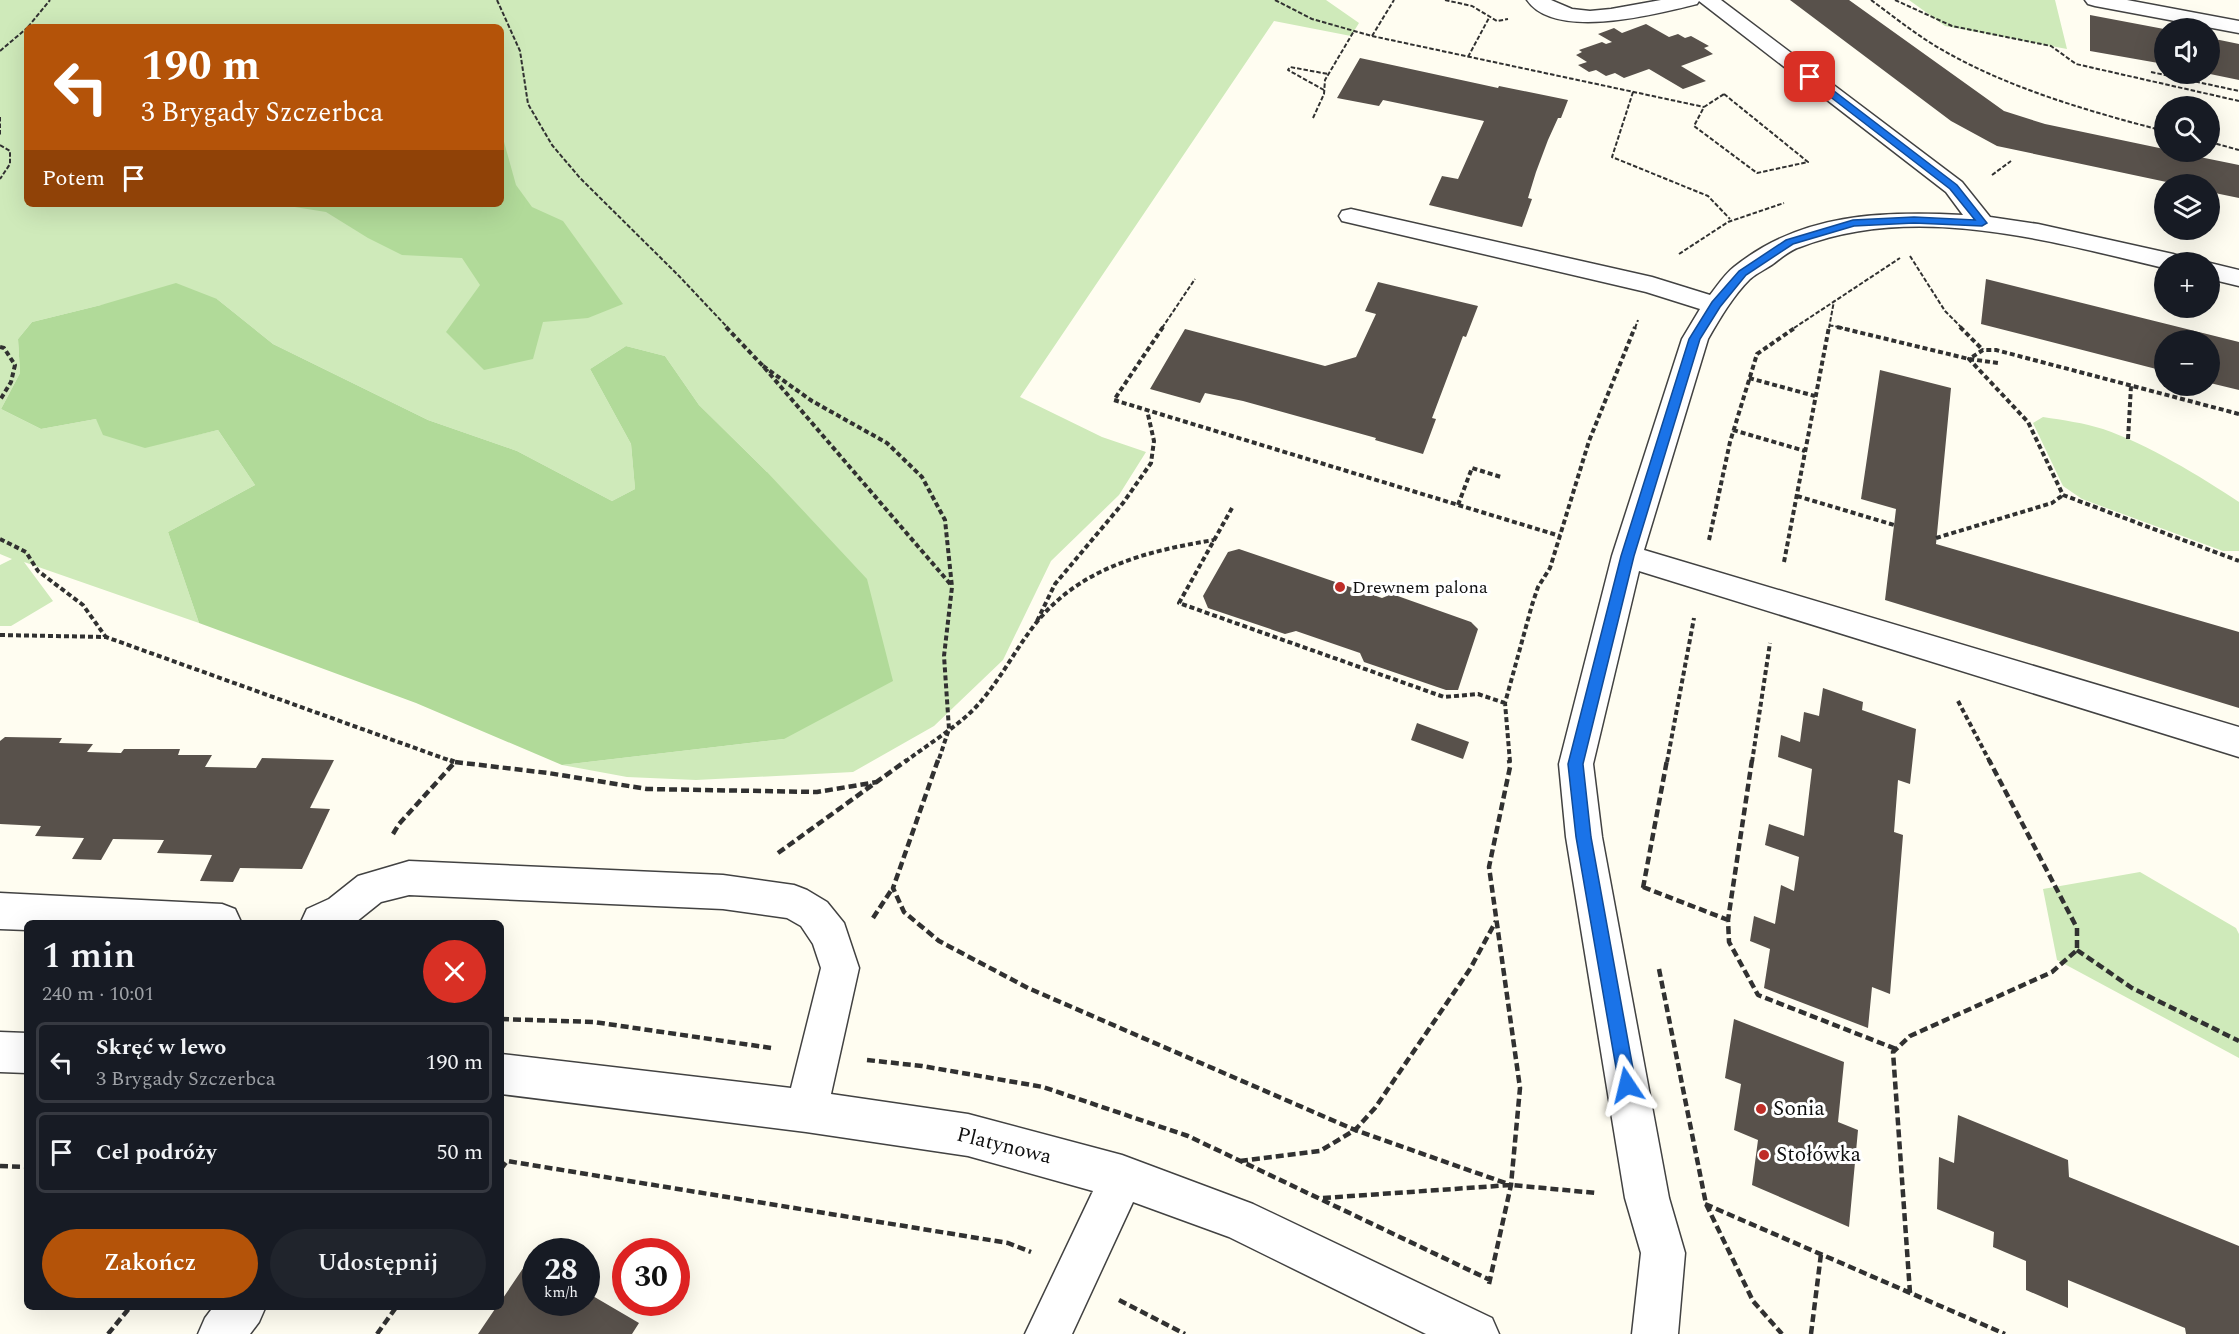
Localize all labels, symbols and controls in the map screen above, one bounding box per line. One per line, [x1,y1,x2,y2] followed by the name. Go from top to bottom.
[2154,18,2220,396] map controls
[2154,18,2220,84] button: sound
[141,35,260,98] text: 190 m
[42,48,120,126] icon: left
[1784,51,1835,102] pin
[1793,60,1826,93] icon: arrive
[141,92,383,134] text: 3 Brygady Szczerbca
[2154,96,2220,162] button: search
[42,162,105,195] text: Potem
[117,162,150,195] icon: arrive
[2154,174,2220,240] button: layers
[2154,252,2220,318] button: +
[2154,330,2220,396] button: −
[1352,574,1488,601] place label: Drewnem palona
[1333,580,1347,594] marker: Drewnem palona
[42,929,135,984] text: 1 min
[423,940,486,1003] button: close
[42,979,154,1009] text: 240 m · 10:01
[96,1031,226,1064] text: Skręć w lewo
[45,1046,78,1079] icon: left
[426,1046,483,1079] text: 190 m
[1595,1053,1659,1117] position arrow
[96,1064,276,1094] text: 3 Brygady Szczerbca
[1773,1093,1826,1125] place label: Sonia
[1754,1102,1768,1116] marker: Sonia
[953,1119,1056,1173] street label: Platynowa
[45,1136,78,1169] icon: arrive
[96,1136,216,1169] text: Cel podróży
[437,1136,483,1169] text: 50 m
[1776,1139,1862,1171] place label: Stołówka
[1757,1148,1771,1162] marker: Stołówka
[42,1229,258,1298] button: Zakończ
[270,1229,486,1298] button: Udostępnij
[612,1238,690,1316] speed limit sign: 30
[544,1247,578,1293] text: 28
[544,1281,578,1304] text: km/h

